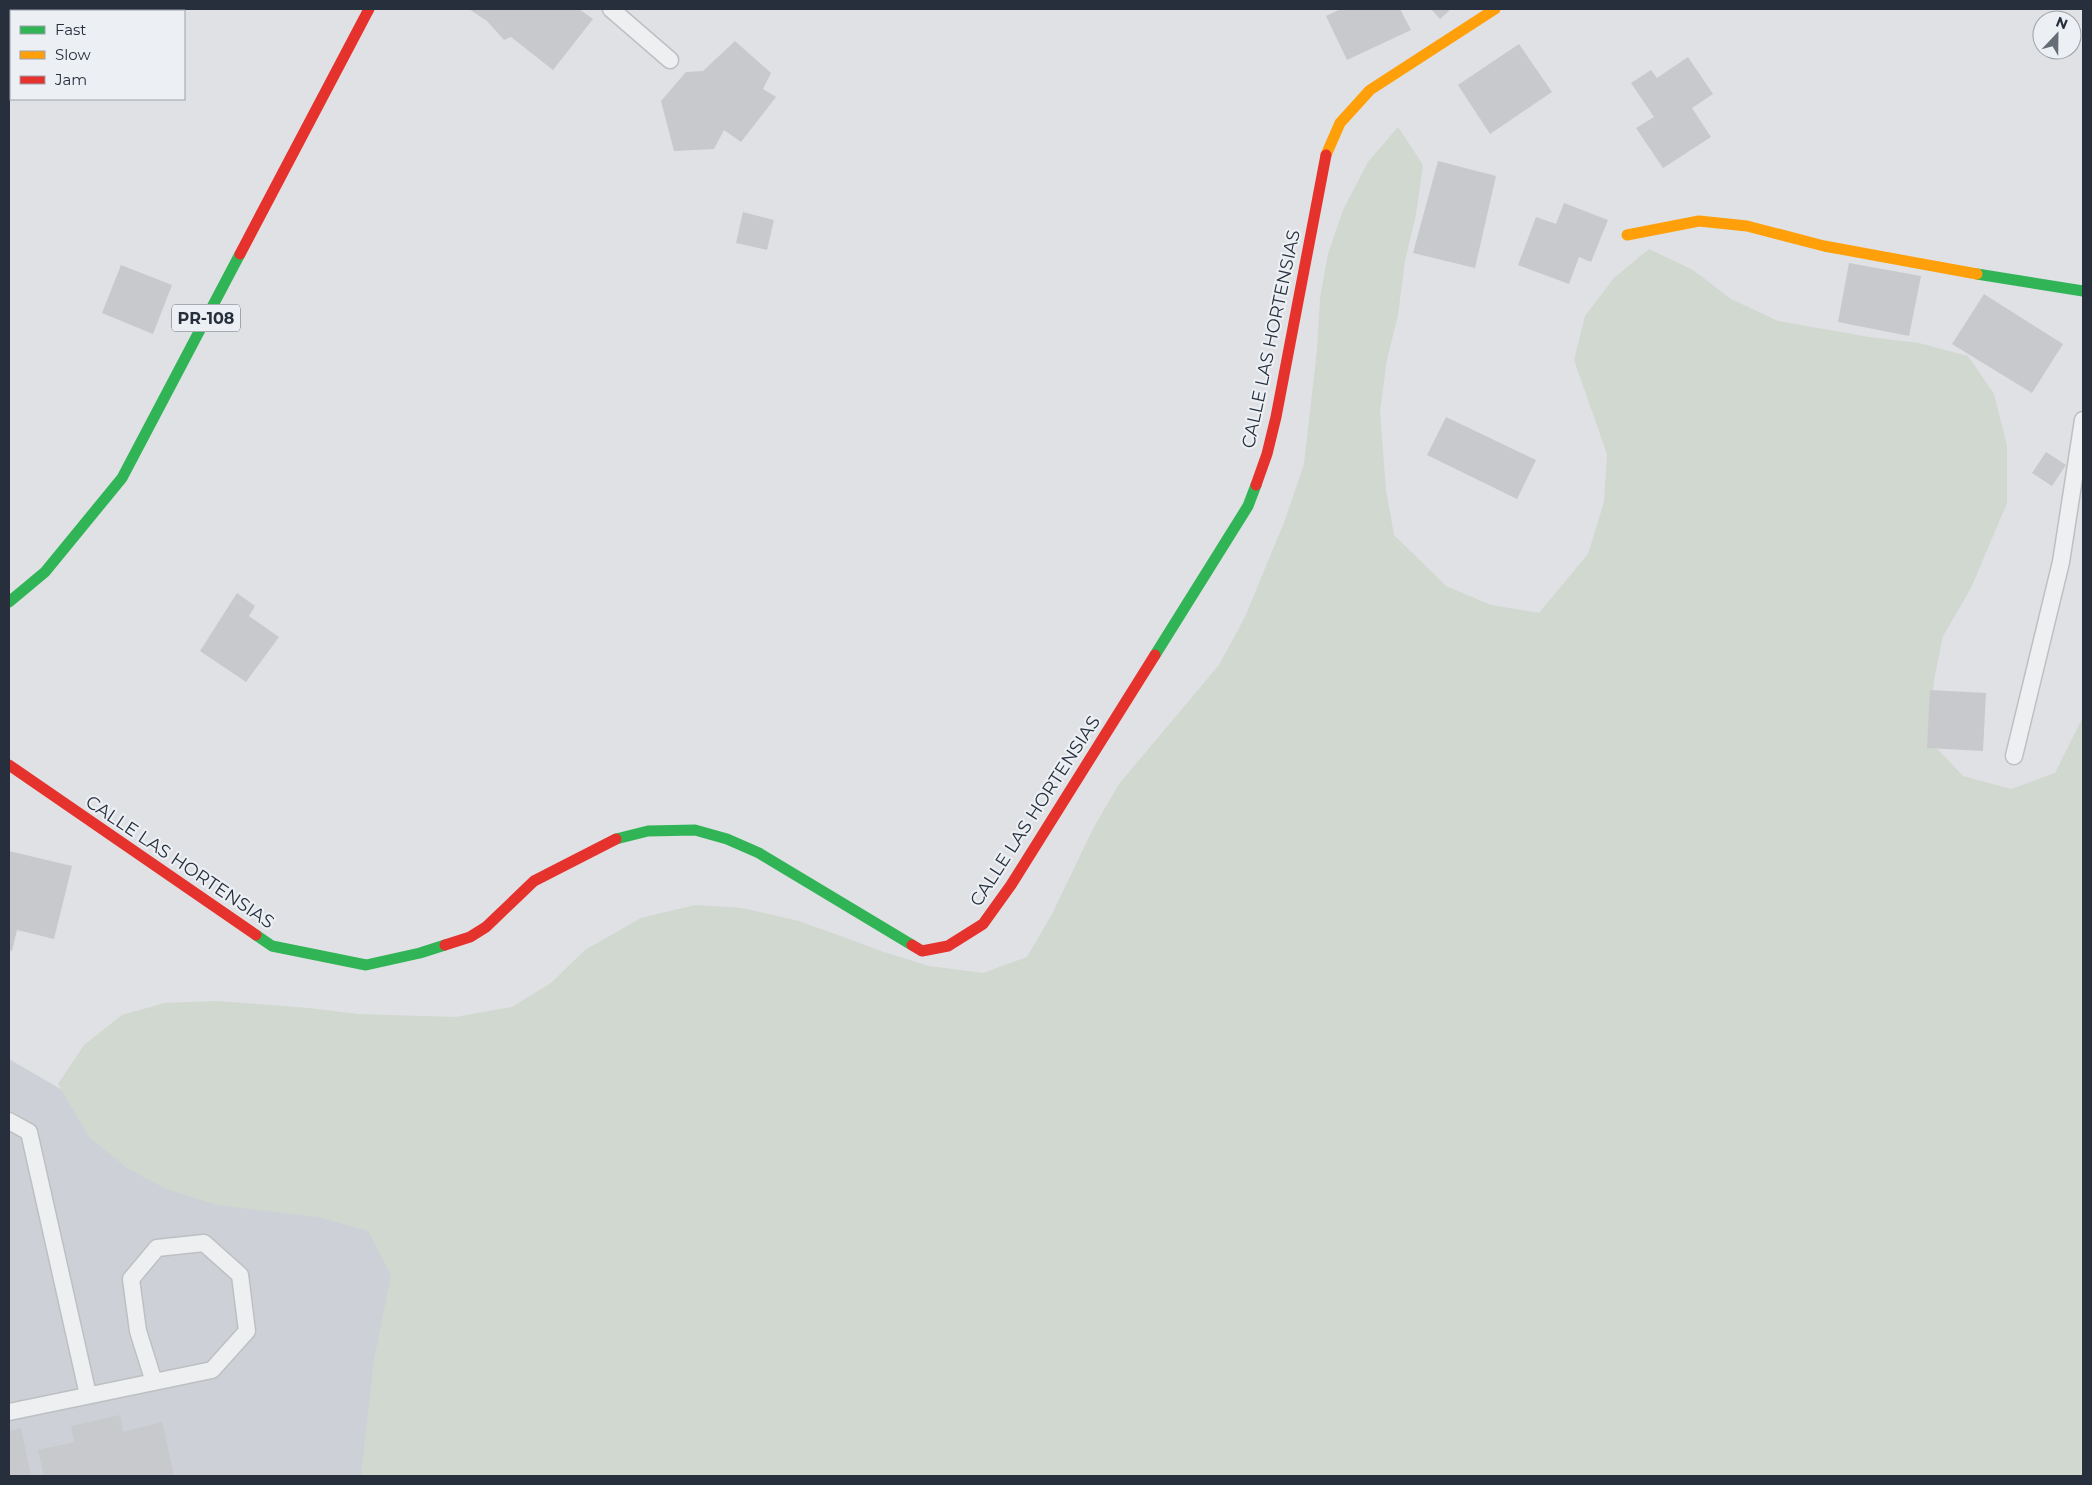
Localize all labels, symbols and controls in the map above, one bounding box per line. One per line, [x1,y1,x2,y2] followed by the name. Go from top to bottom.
[10,10,185,100] legend
[2032,10,2082,60] north arrow
[2053,12,2070,33] text: N
[55,20,86,39] text: Fast
[55,45,91,64] text: Slow
[54,70,87,89] text: Jam
[1237,228,1305,450] street label: CALLE LAS HORTENSIAS
[172,304,240,332] road number: PR-108
[965,712,1105,910] street label: CALLE LAS HORTENSIAS
[82,791,278,933] street label: CALLE LAS HORTENSIAS

